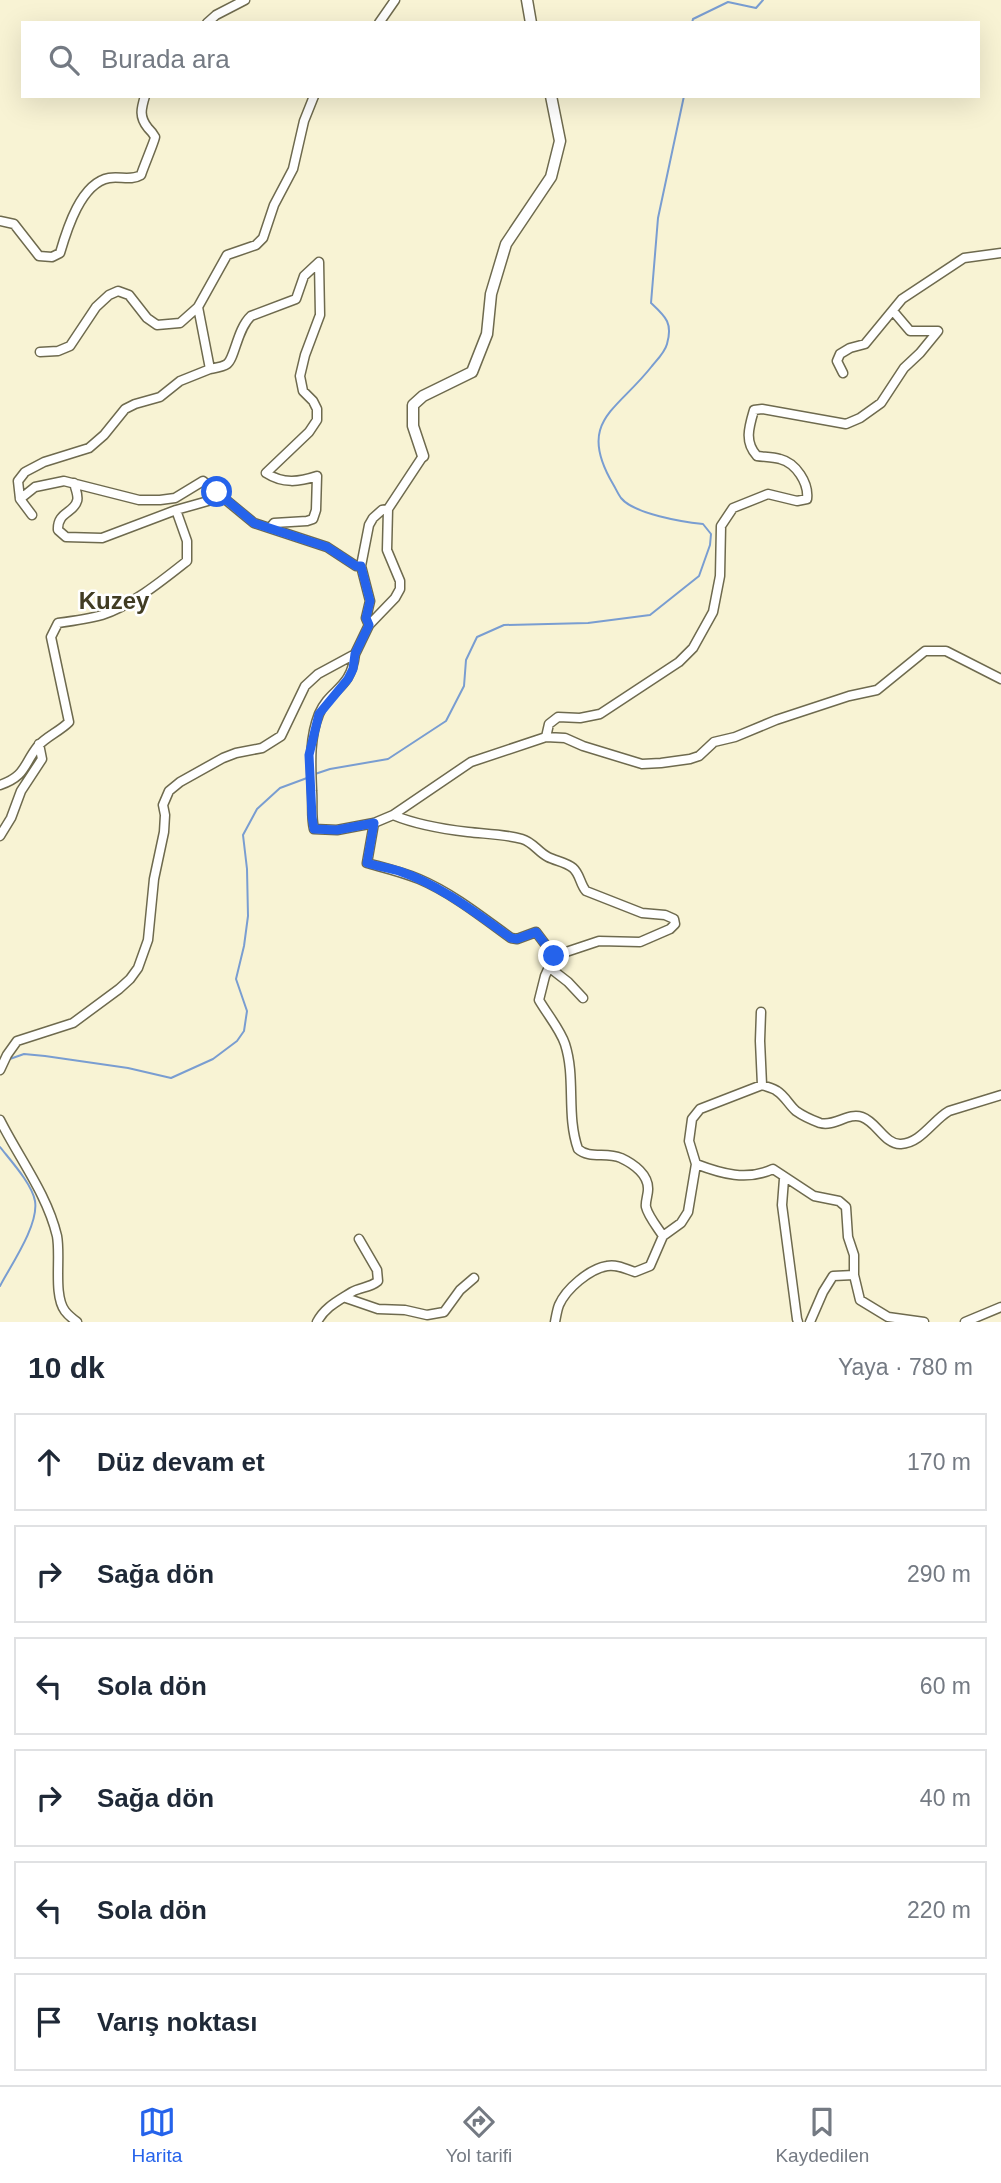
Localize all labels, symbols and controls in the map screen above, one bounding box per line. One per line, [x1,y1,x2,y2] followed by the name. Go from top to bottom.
[21,21,980,98] search box
[45,41,83,79] icon: search
[101,44,230,74] text: Burada ara
[201,476,232,507] route start
[79,587,150,614] district label: Kuzey
[538,940,569,971] route end
[28,1351,105,1384] text: 10 dk
[838,1354,973,1380] text: Yaya · 780 m
[30,1443,68,1481] icon: ahead
[97,1447,265,1477] text: Düz devam et
[907,1449,971,1475] text: 170 m
[30,1555,68,1593] icon: right
[97,1559,214,1589] text: Sağa dön
[907,1561,971,1587] text: 290 m
[30,1667,68,1705] icon: left
[97,1671,207,1701] text: Sola dön
[920,1673,971,1699] text: 60 m
[30,1779,68,1817] icon: right
[97,1783,214,1813] text: Sağa dön
[920,1785,971,1811] text: 40 m
[30,1891,68,1929] icon: left
[97,1895,207,1925] text: Sola dön
[907,1897,971,1923] text: 220 m
[30,2003,68,2041] icon: arrive
[97,2007,257,2037] text: Varış noktası
[132,2103,182,2167] tab: Harita
[445,2103,512,2167] tab: Yol tarifi
[775,2103,869,2167] tab: Kaydedilen

